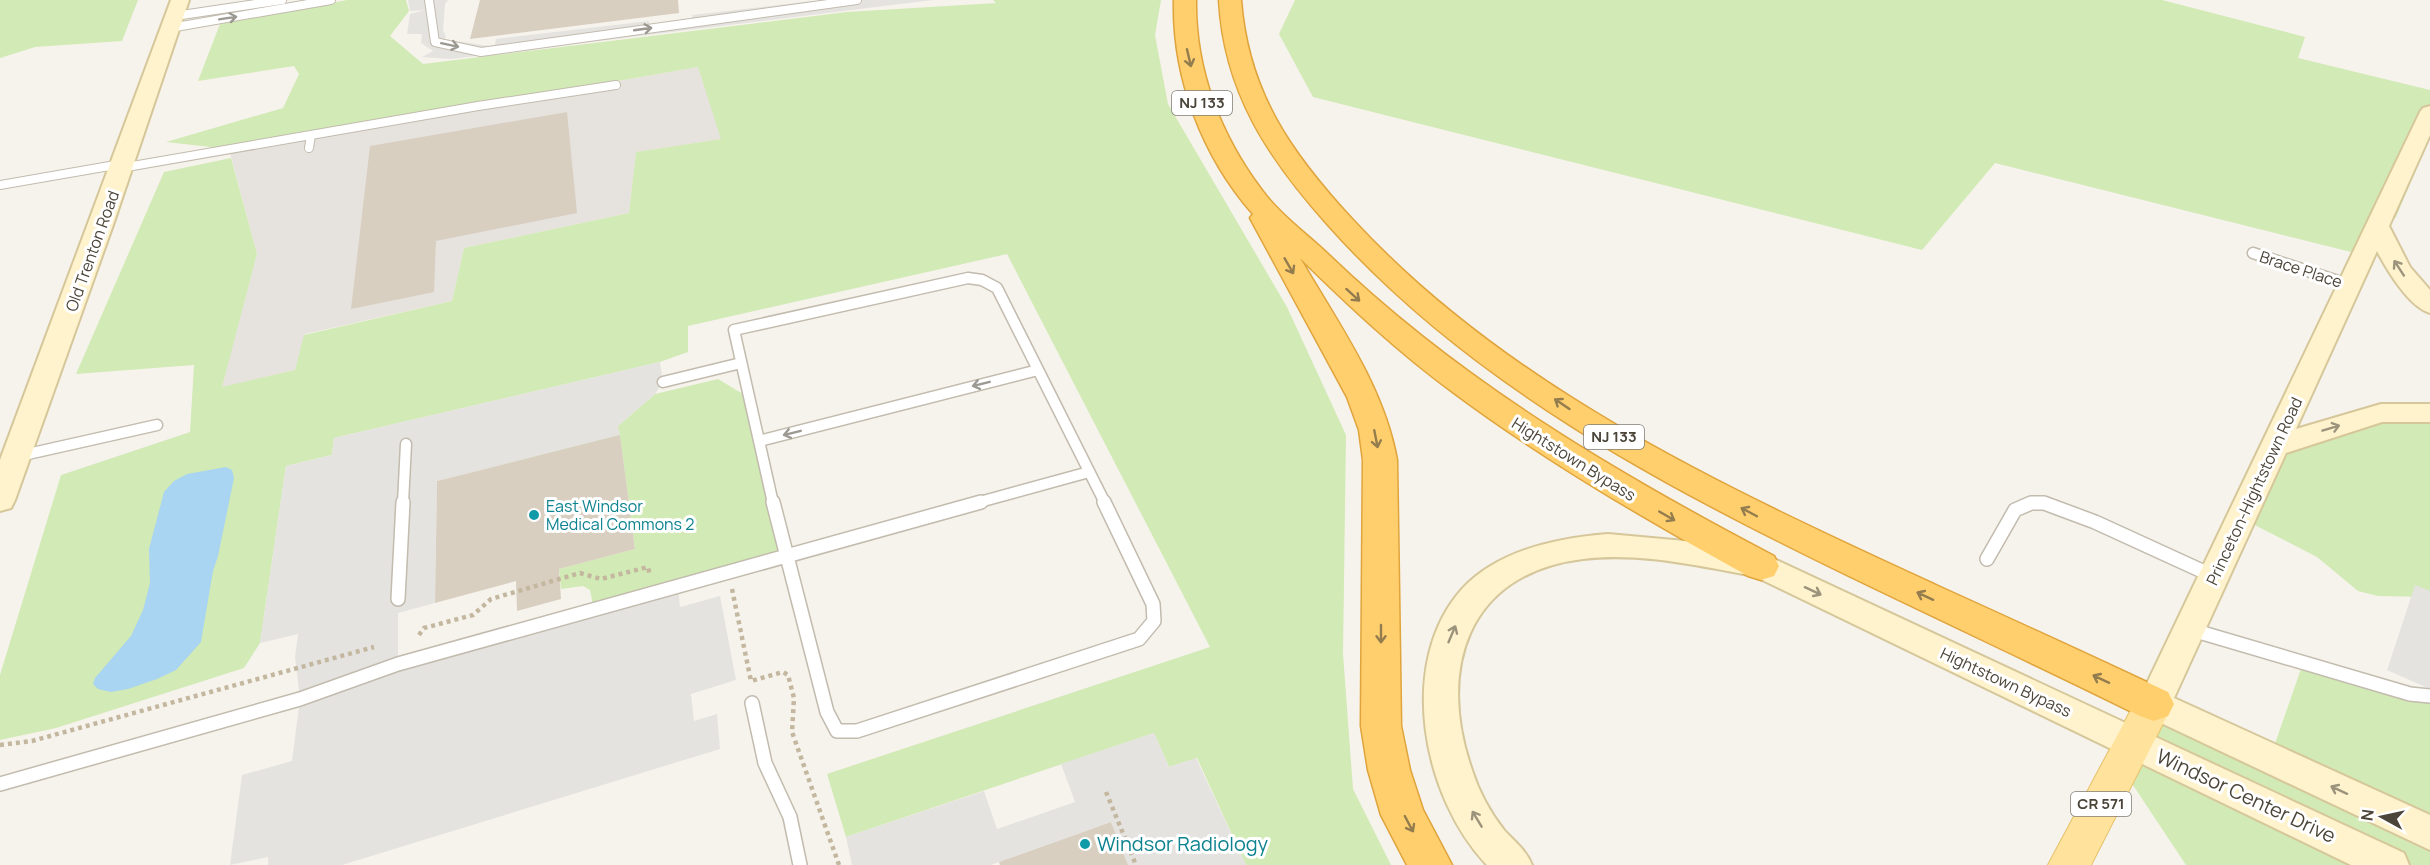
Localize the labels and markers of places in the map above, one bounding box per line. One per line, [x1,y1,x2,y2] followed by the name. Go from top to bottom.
[546,495,694,535] place label: East Windsor Medical Commons 2
[527,508,541,522] marker: East Windsor Medical Commons 2
[1097,830,1269,857] place label: Windsor Radiology
[1078,837,1092,851] marker: Windsor Radiology

